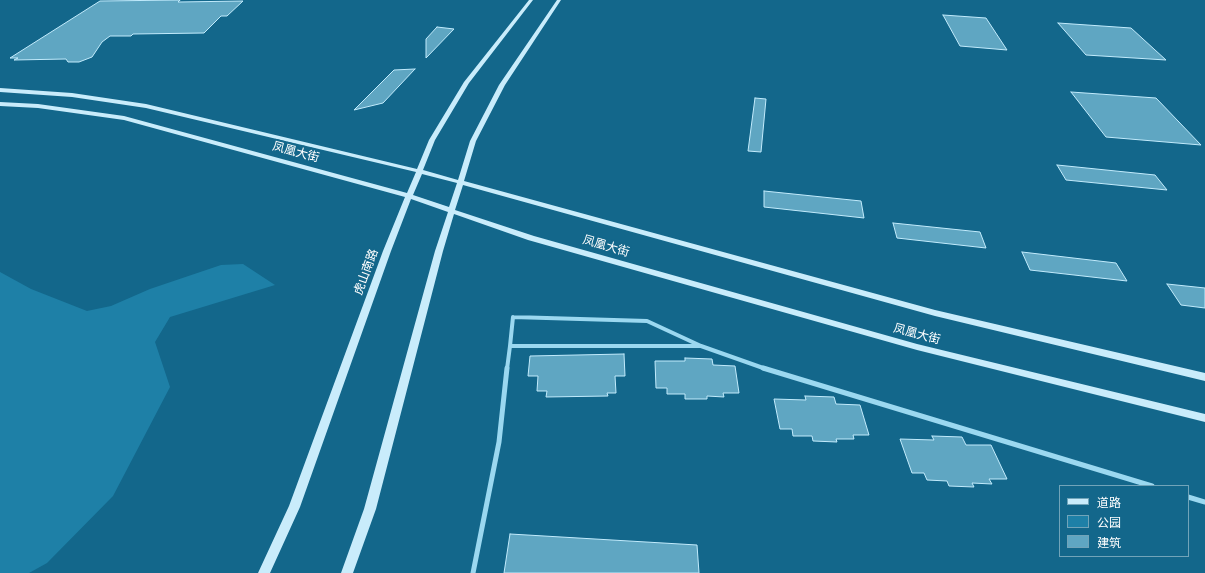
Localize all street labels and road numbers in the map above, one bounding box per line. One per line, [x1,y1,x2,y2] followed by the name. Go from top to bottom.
[271,139,321,165] street label: 凤凰大街
[581,232,631,260] street label: 凤凰大街
[351,247,381,297] street label: 虎山南路
[892,321,942,347] street label: 凤凰大街

